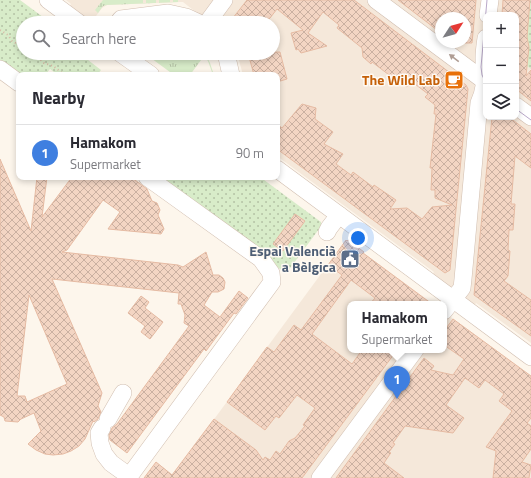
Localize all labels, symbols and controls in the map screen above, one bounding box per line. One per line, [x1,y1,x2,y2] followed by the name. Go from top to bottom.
[435,12,471,48] north arrow
[483,12,519,120] map controls
[483,12,519,48] button: +
[16,16,280,60] search box
[30,27,52,49] icon: search
[62,27,136,50] text: Search here
[483,48,519,84] button: −
[449,54,459,62] one-way arrow
[362,69,440,90] place label: The Wild Lab
[443,69,465,91] cafe icon: The Wild Lab
[483,84,519,120] button: layers
[32,85,85,111] text: Nearby
[70,131,136,154] text: Hamakom
[41,143,49,163] text: 1
[236,143,264,163] text: 90 m
[70,154,141,174] text: Supermarket
[348,228,368,248] your location
[249,240,336,277] place label: Espai Valencià a Bèlgica
[339,248,361,270] public building icon: Espai Valencià a Bèlgica
[347,301,447,353] popup
[362,306,428,329] text: Hamakom
[362,329,432,349] text: Supermarket
[384,366,410,399] pin: 1

